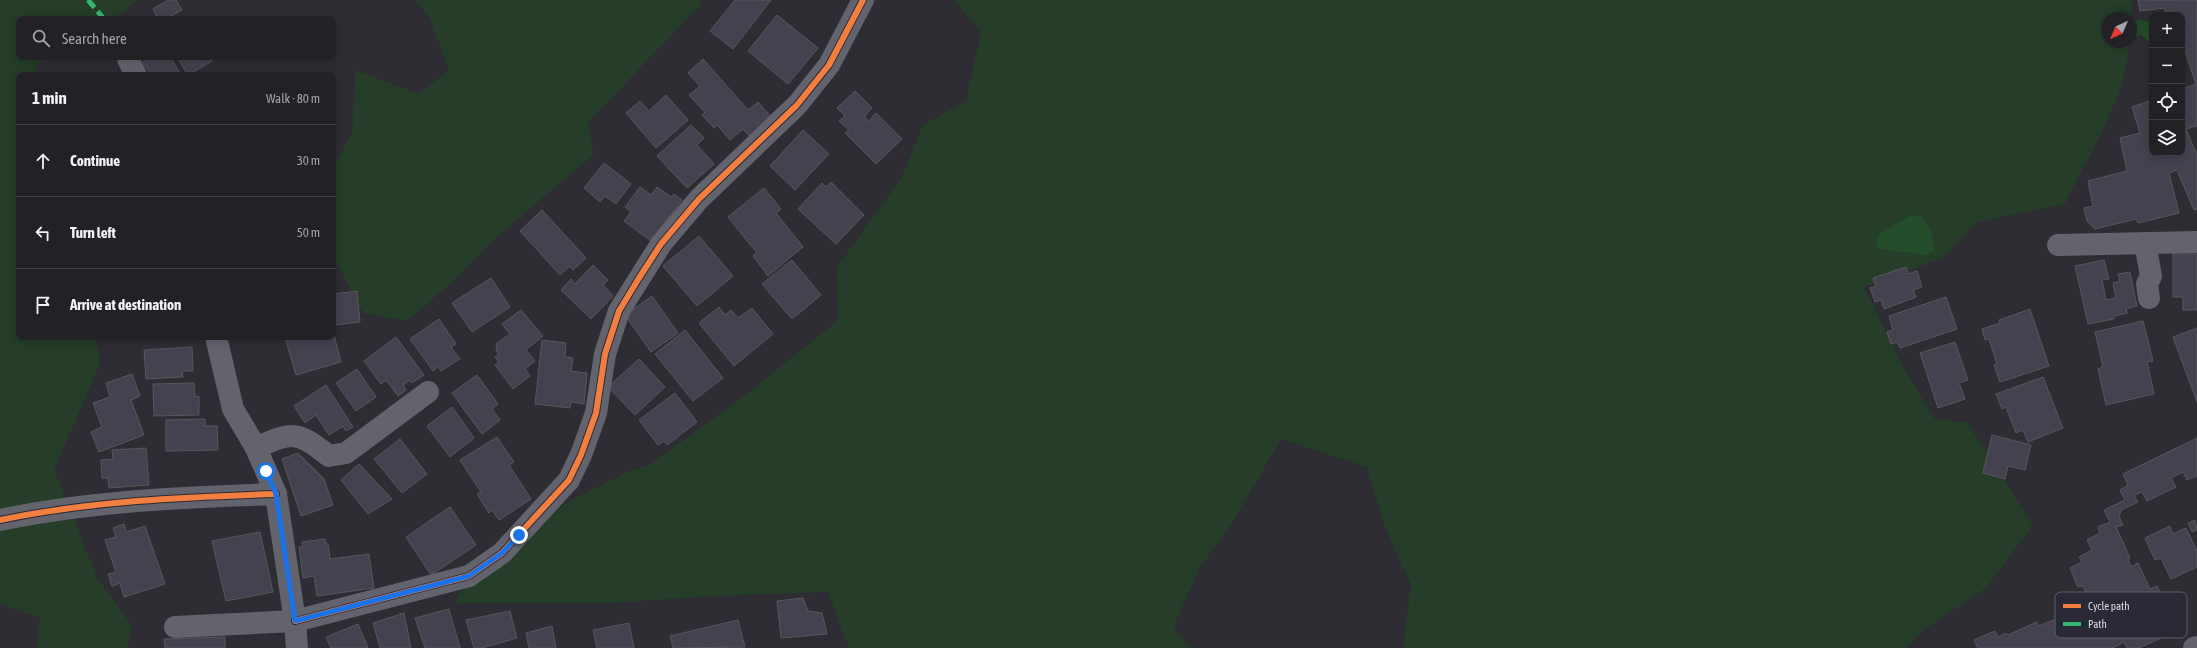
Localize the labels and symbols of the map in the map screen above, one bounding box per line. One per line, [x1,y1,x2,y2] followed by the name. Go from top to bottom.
[2101,12,2137,48] north arrow
[257,462,275,480] route start
[510,526,528,544] route end
[2055,592,2187,638] legend
[2088,600,2130,612] text: Cycle path
[2088,618,2107,630] text: Path

